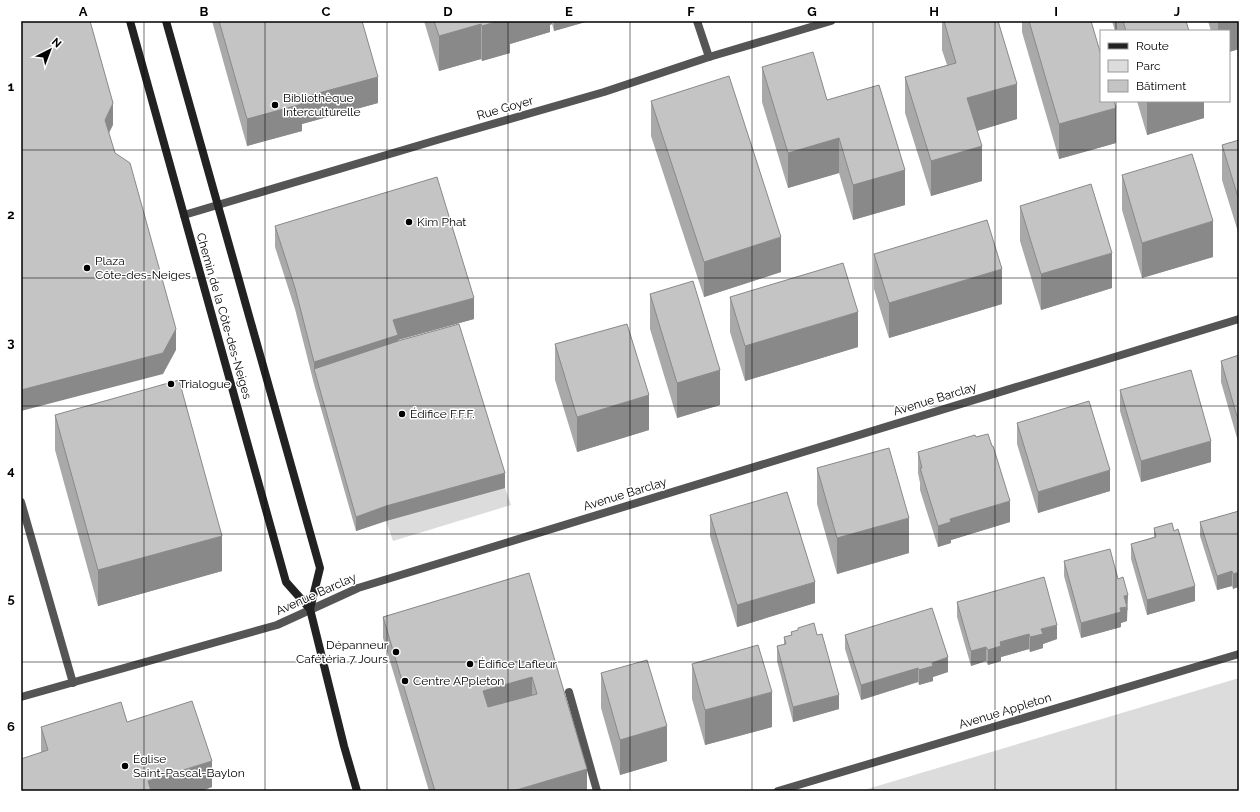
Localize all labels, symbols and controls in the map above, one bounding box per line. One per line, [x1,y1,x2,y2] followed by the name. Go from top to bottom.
[79,4,88,19] text: A
[200,4,209,19] text: B
[322,4,331,19] text: C
[443,4,453,19] text: D
[565,4,573,19] text: E
[687,4,695,19] text: F
[807,4,817,19] text: G
[929,4,939,19] text: H
[1054,4,1058,19] text: I
[1174,4,1180,19] text: J
[30,30,70,70] north arrow
[1100,30,1230,102] legend
[49,35,64,51] text: N
[1136,39,1169,53] text: Route
[1136,59,1161,73] text: Parc
[8,79,15,94] text: 1
[1136,79,1186,93] text: Bâtiment
[283,91,361,119] place label: Bibliothèque Interculturelle
[475,93,536,123] street label: Rue Goyer
[270,100,280,110] marker: Bibliothèque Interculturelle
[7,207,15,222] text: 2
[417,215,466,229] place label: Kim Phat
[404,217,414,227] marker: Kim Phat
[194,231,255,401] street label: Chemin de la Côte-des-Neiges
[95,254,191,282] place label: Plaza Côte-des-Neiges
[82,263,92,273] marker: Plaza Côte-des-Neiges
[7,335,15,350] text: 3
[179,377,231,391] place label: Trialogue
[166,379,176,389] marker: Trialogue
[892,380,979,418] street label: Avenue Barclay
[410,407,475,421] place label: Édifice F.F.F.
[397,409,407,419] marker: Édifice F.F.F.
[7,463,15,478] text: 4
[582,475,669,513] street label: Avenue Barclay
[274,570,359,618] street label: Avenue Barclay
[7,591,15,606] text: 5
[296,638,389,666] place label: Dépanneur Cafétéria 7 Jours
[391,647,401,657] marker: Dépanneur Cafétéria 7 Jours
[478,657,558,671] place label: Édifice Lafleur
[465,659,475,669] marker: Édifice Lafleur
[413,674,504,688] place label: Centre APpleton
[400,676,410,686] marker: Centre APpleton
[957,690,1053,732] street label: Avenue Appleton
[7,719,15,734] text: 6
[133,752,245,780] place label: Église Saint-Pascal-Baylon
[120,761,130,771] marker: Église Saint-Pascal-Baylon

